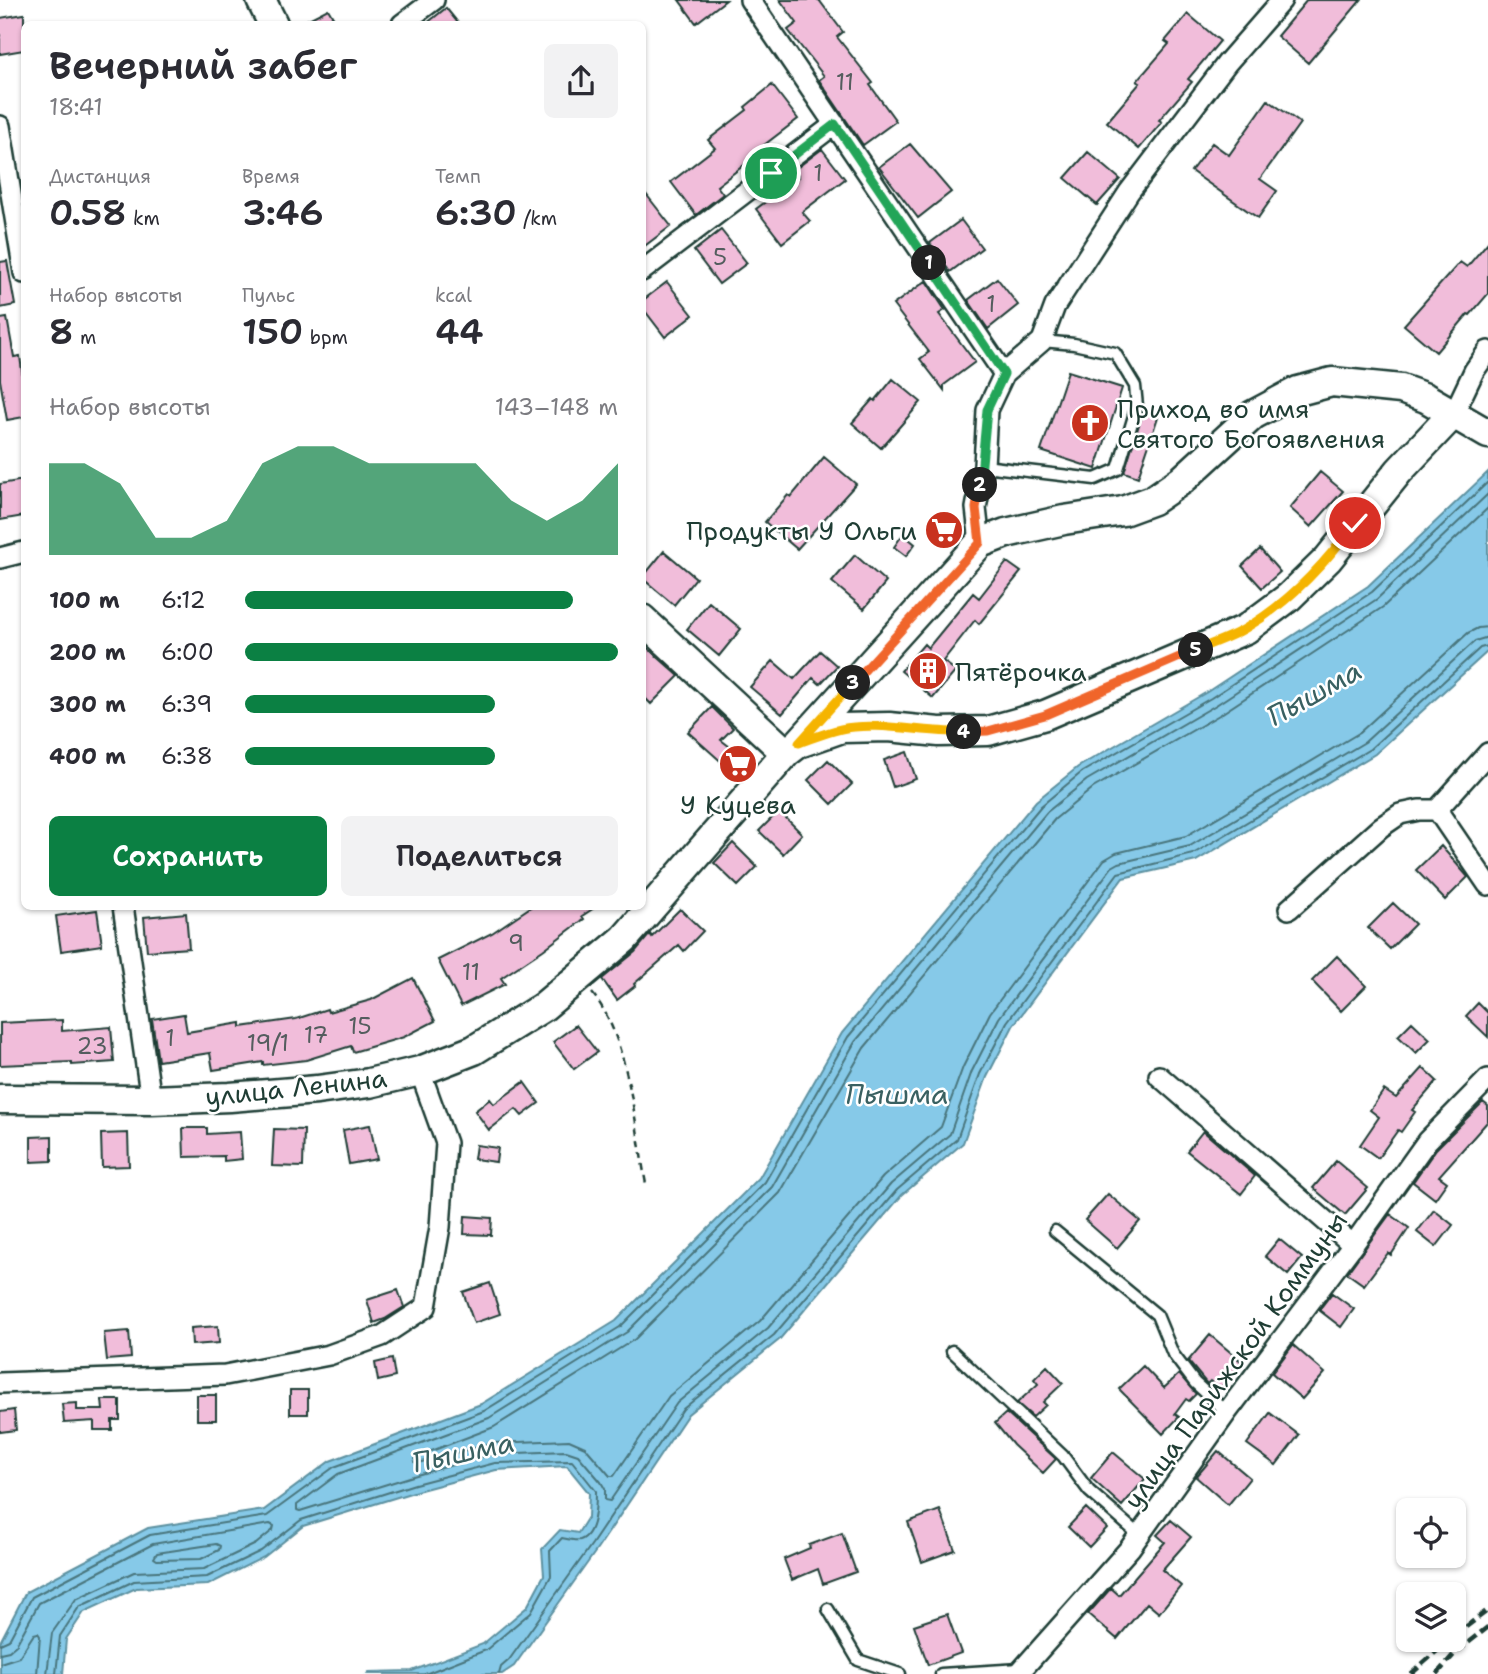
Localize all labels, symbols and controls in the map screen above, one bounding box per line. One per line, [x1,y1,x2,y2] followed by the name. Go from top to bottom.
[49,40,357,91] text: Вечерний забег
[544,44,618,118] button: share
[836,67,854,97] house number: 11
[49,92,103,122] text: 18:41
[741,143,801,203] pin
[752,154,790,192] icon: arrive
[813,158,823,188] house number: 1
[49,164,151,189] text: Дистанция
[242,164,300,189] text: Время
[435,164,481,189] text: Темп
[49,189,126,236] text: 0.58
[242,189,324,236] text: 3:46
[435,189,517,236] text: 6:30
[126,206,160,231] text: km
[517,206,557,231] text: /km
[713,242,727,272] house number: 5
[912,246,946,280] pin: 1
[924,250,933,275] text: 1
[49,283,182,308] text: Набор высоты
[242,283,295,308] text: Пульс
[435,283,472,308] text: kcal
[986,289,996,319] house number: 1
[49,308,74,355] text: 8
[242,308,303,355] text: 150
[435,308,484,355] text: 44
[74,325,96,350] text: m
[303,325,348,350] text: bpm
[1117,391,1385,456] place label: Приход во имя Святого Богоявления
[49,392,210,422] text: Набор высоты
[495,392,618,422] text: 143–148 m
[1069,402,1111,444] church icon: Приход во имя Святого Богоявления
[962,468,998,503] pin: 2
[973,472,986,497] text: 2
[1325,493,1385,553] pin
[1336,504,1374,542] icon: check
[923,509,965,551] supermarket icon: Продукты У Ольги
[686,513,917,548] place label: Продукты У Ольги
[49,585,120,615] text: 100 m
[161,585,206,615] text: 6:12
[1178,632,1214,668] pin: 5
[49,637,126,667] text: 200 m
[161,637,214,667] text: 6:00
[1190,637,1201,662] text: 5
[907,650,949,692] building icon: Пятёрочка
[1260,651,1368,735] water label: Пышма
[955,654,1087,689] place label: Пятёрочка
[836,666,870,700] pin: 3
[846,670,859,695] text: 3
[49,689,126,719] text: 300 m
[161,689,212,719] text: 6:39
[946,714,982,750] pin: 4
[957,719,970,744] text: 4
[49,741,126,771] text: 400 m
[161,741,213,771] text: 6:38
[717,743,759,785] supermarket icon: У Куцева
[680,787,796,822] place label: У Куцева
[49,816,327,896] button: Сохранить
[341,816,618,896] button: Поделиться
[508,928,524,958] house number: 9
[462,957,480,987] house number: 11
[348,1011,372,1041] house number: 15
[304,1020,328,1050] house number: 17
[165,1023,175,1053] house number: 1
[247,1028,289,1058] house number: 19/1
[76,1031,108,1061] house number: 23
[203,1060,389,1114] street label: улица Ленина
[845,1075,949,1113] water label: Пышма
[1115,1204,1355,1516] street label: улица Парижской Коммуны
[408,1423,518,1481] water label: Пышма
[1396,1498,1466,1652] map controls
[1396,1498,1466,1568] button: locate
[1396,1582,1466,1652] button: layers

